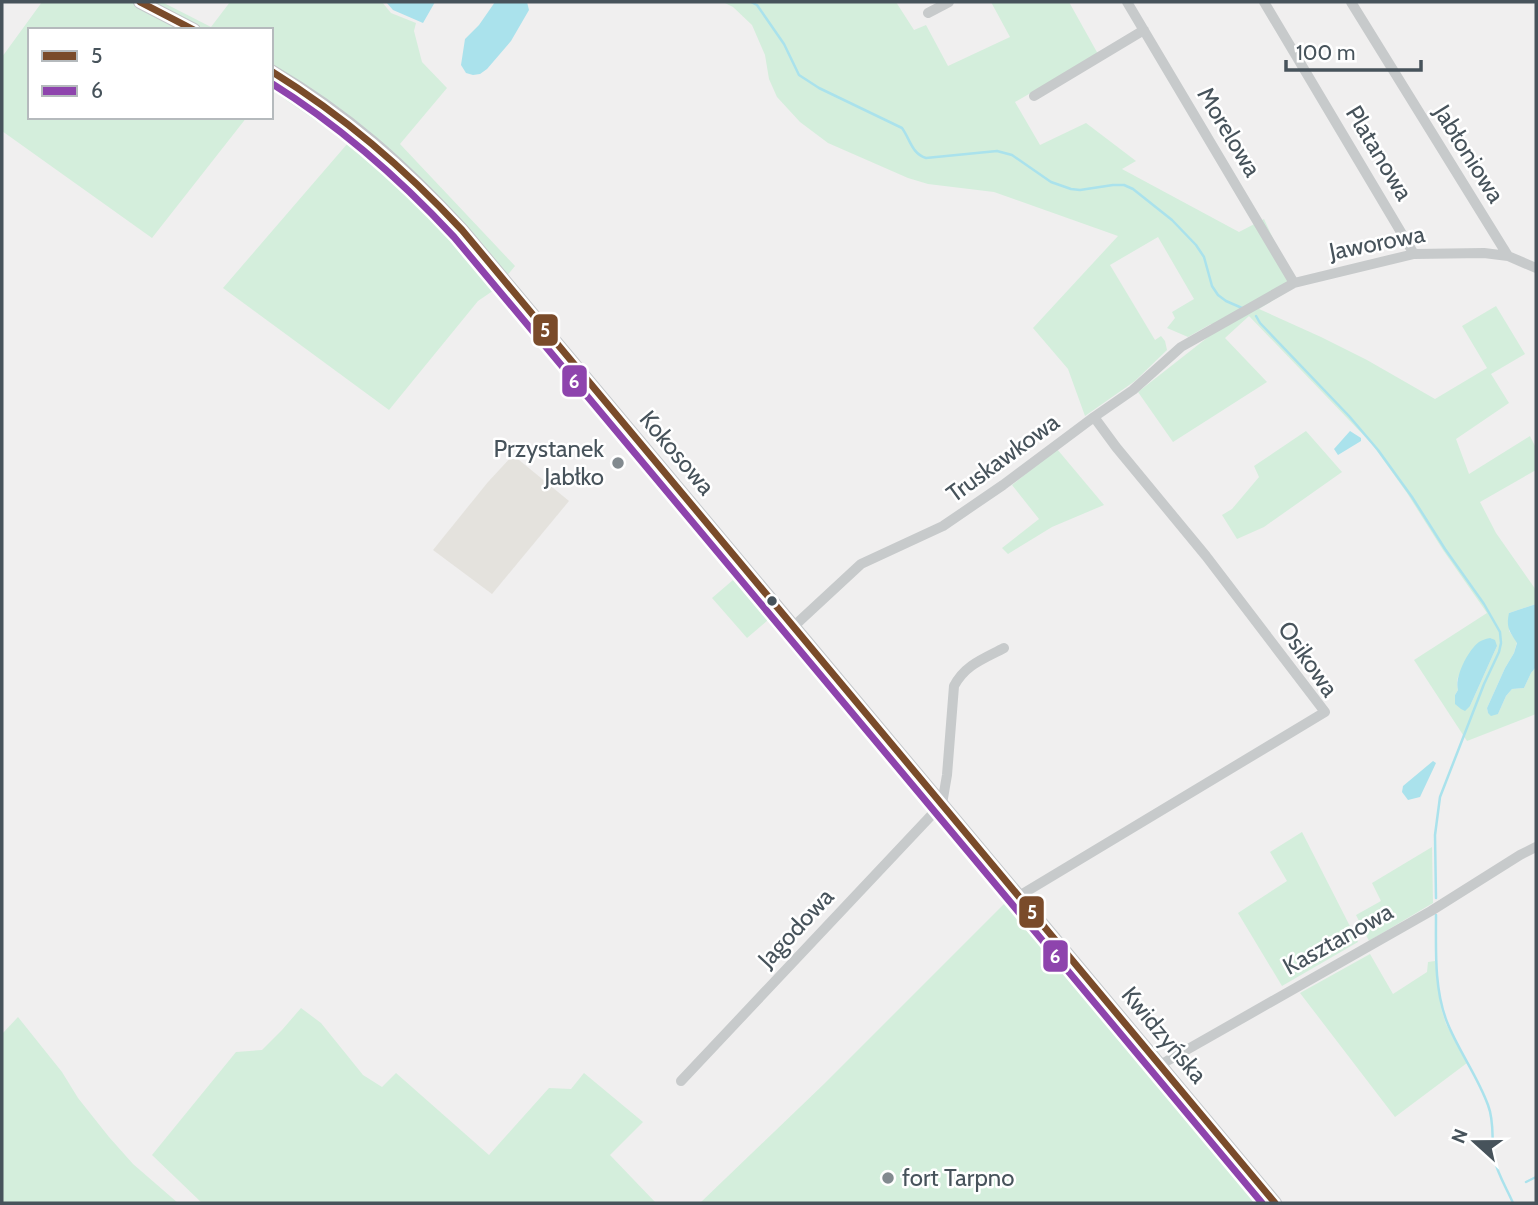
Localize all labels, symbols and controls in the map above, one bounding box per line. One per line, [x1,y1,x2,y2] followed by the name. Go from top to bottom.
[28,28,273,119] legend
[1286,28,1421,72] scale bar
[1296,40,1355,65] text: 100 m
[91,43,102,68] text: 5
[91,78,103,103] text: 6
[1191,82,1268,182] street label: Morelowa
[1427,99,1511,208] street label: Jabłoniowa
[1340,100,1419,206] street label: Platanowa
[1326,219,1428,266] street label: Jaworowa
[532,313,559,347] line badge: 5
[540,319,550,342] text: 5
[561,364,588,398] line badge: 6
[569,370,579,393] text: 6
[634,405,721,501] street label: Kokosowa
[941,407,1065,508] street label: Truskawkowa
[494,434,604,491] place label: Przystanek Jabłko
[610,455,626,471] marker: Przystanek Jabłko
[765,594,779,608] unlabelled marker
[1272,615,1345,702] street label: Osikowa
[751,882,840,974] street label: Jagodowa
[1018,895,1045,929] line badge: 5
[1278,896,1398,981] street label: Kasztanowa
[1027,901,1037,924] text: 5
[1042,939,1069,973] line badge: 6
[1050,945,1060,968] text: 6
[1116,980,1213,1089] street label: Kwidzyńska
[1440,1107,1510,1177] north arrow
[1446,1126,1473,1146] text: N
[902,1163,1014,1192] place label: fort Tarpno
[880,1170,896,1186] marker: fort Tarpno

